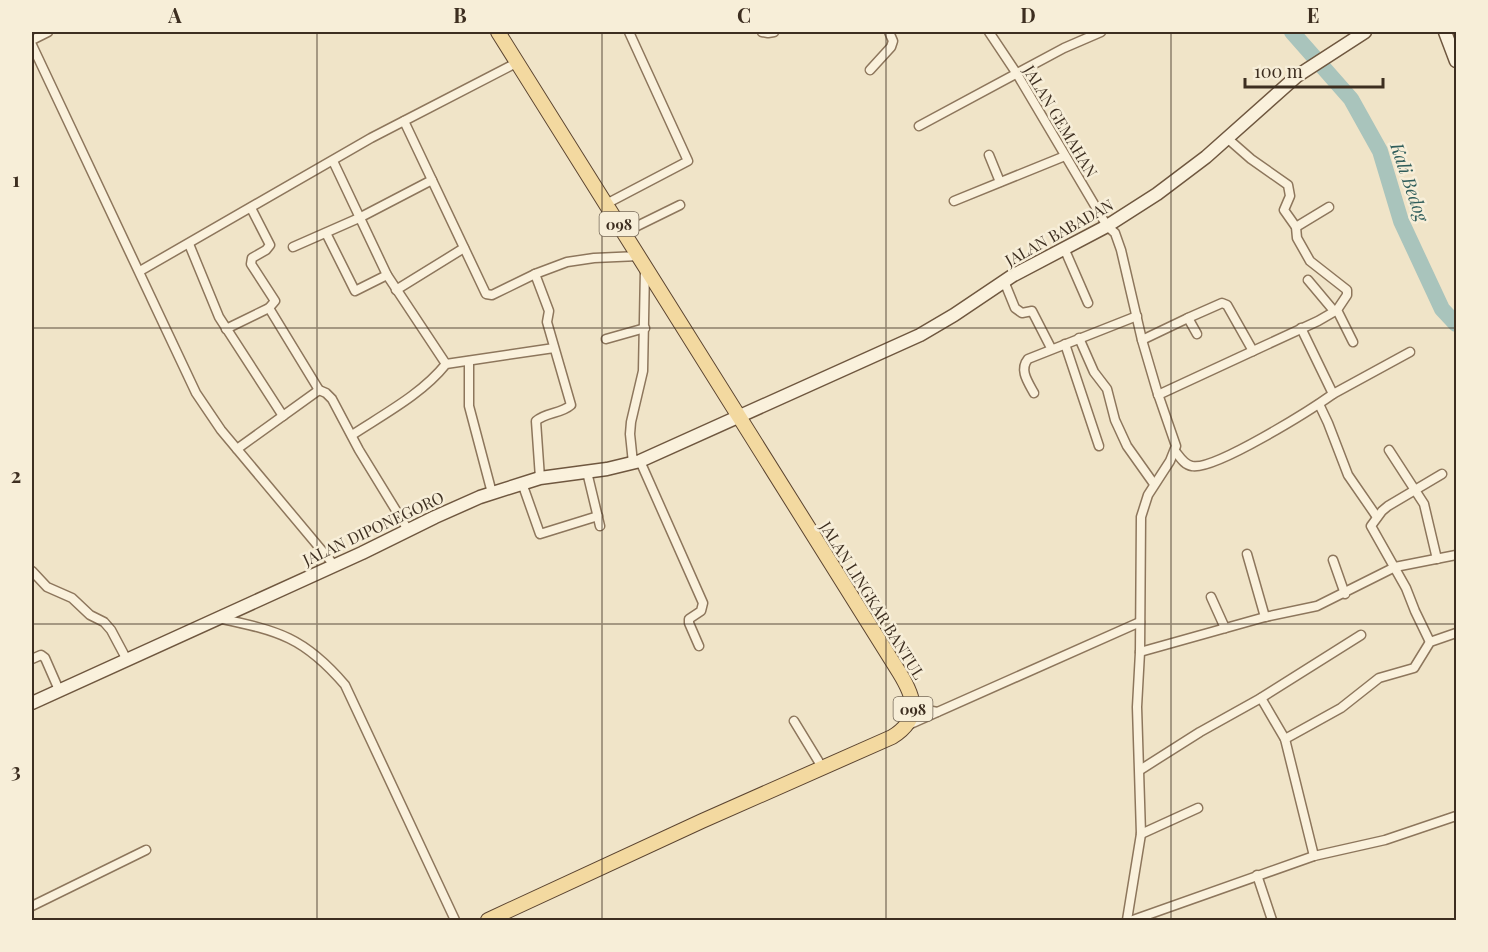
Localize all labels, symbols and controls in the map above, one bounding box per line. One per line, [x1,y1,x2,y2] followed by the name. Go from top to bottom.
[167,1,182,28] text: A
[453,1,467,28] text: B
[737,1,751,28] text: C
[1020,1,1036,28] text: D
[1307,1,1319,28] text: E
[1245,51,1383,89] scale bar
[1254,59,1303,83] text: 100 m
[1019,60,1103,181] street label: JALAN GEMAHAN
[1385,138,1435,226] water label: Kali Bedog
[12,165,20,192] text: 1
[1000,194,1117,271] street label: JALAN BABADAN
[600,212,638,236] road number: 098
[11,461,21,488] text: 2
[298,486,447,570] street label: JALAN DIPONEGORO
[815,516,930,683] street label: JALAN LINGKAR BANTUL
[894,697,932,721] road number: 098
[11,756,21,783] text: 3

